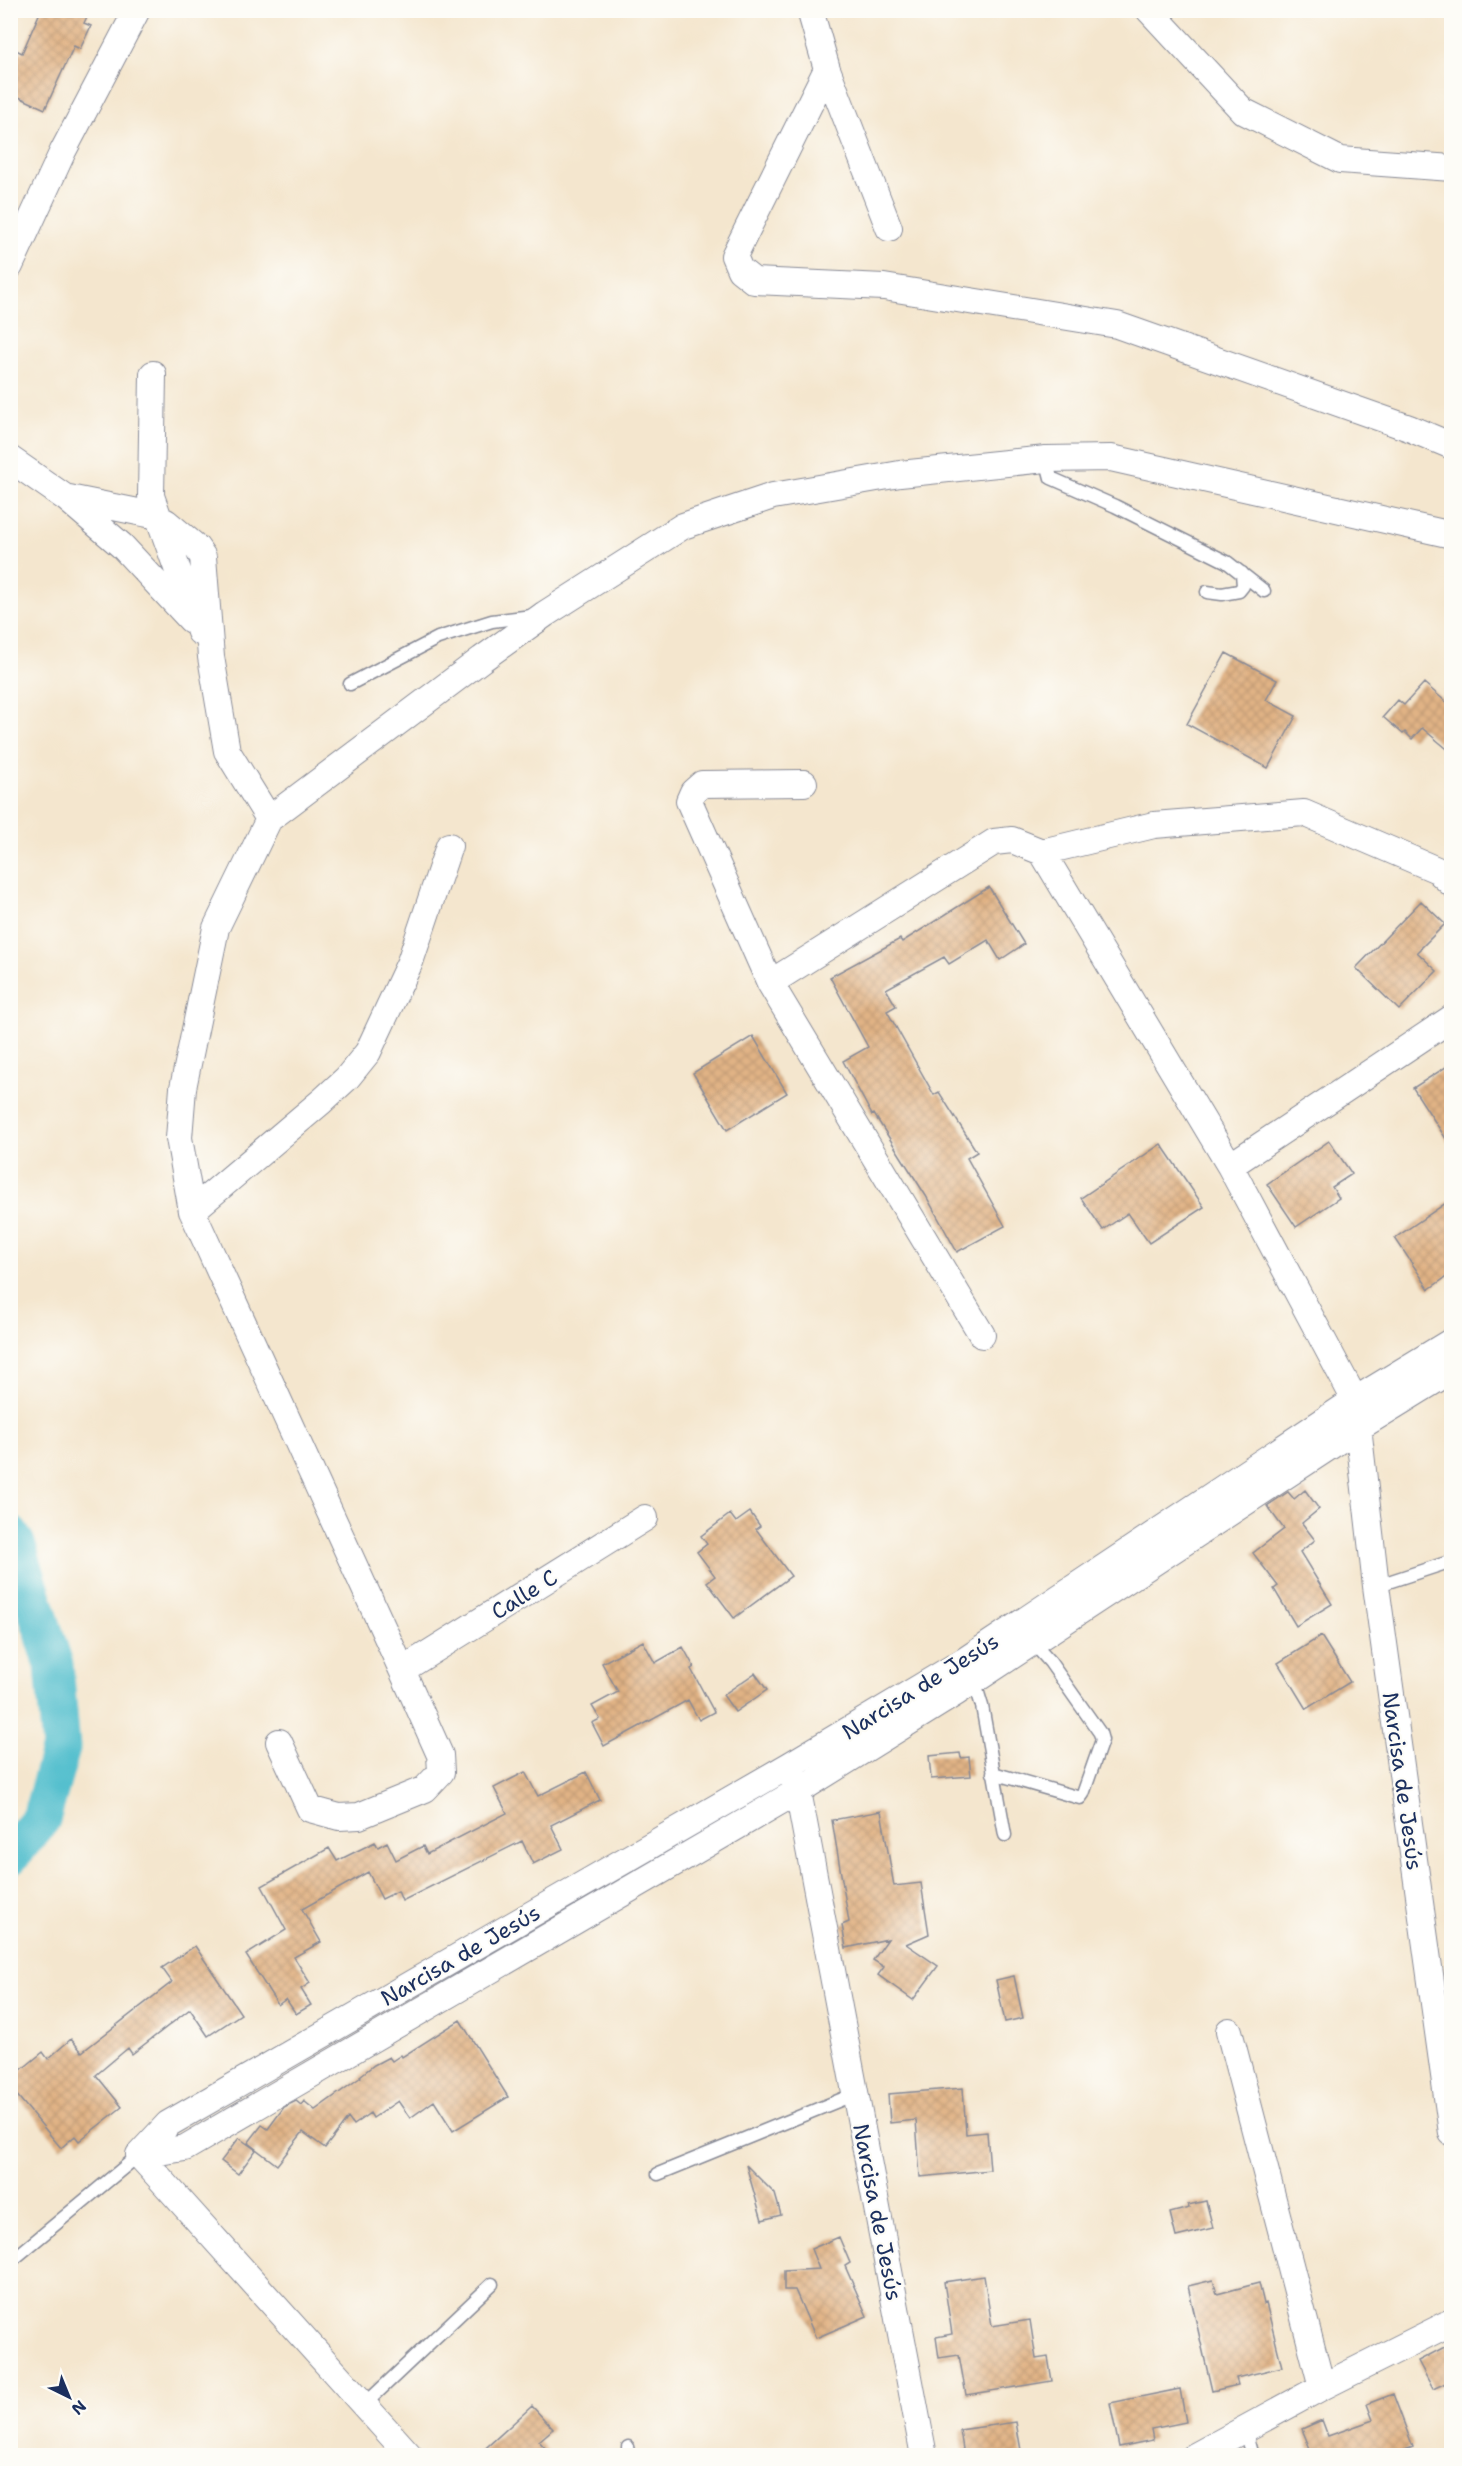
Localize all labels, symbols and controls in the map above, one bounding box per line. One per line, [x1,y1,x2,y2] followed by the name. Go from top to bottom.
[486,1563,563,1626] street label: Calle C
[836,1627,1004,1746] street label: Narcisa de Jesús
[1376,1690,1429,1872] street label: Narcisa de Jesús
[375,1898,545,2013] street label: Narcisa de Jesús
[846,2121,909,2303] street label: Narcisa de Jesús
[39,2367,99,2427] north arrow
[67,2396,91,2420] text: N

